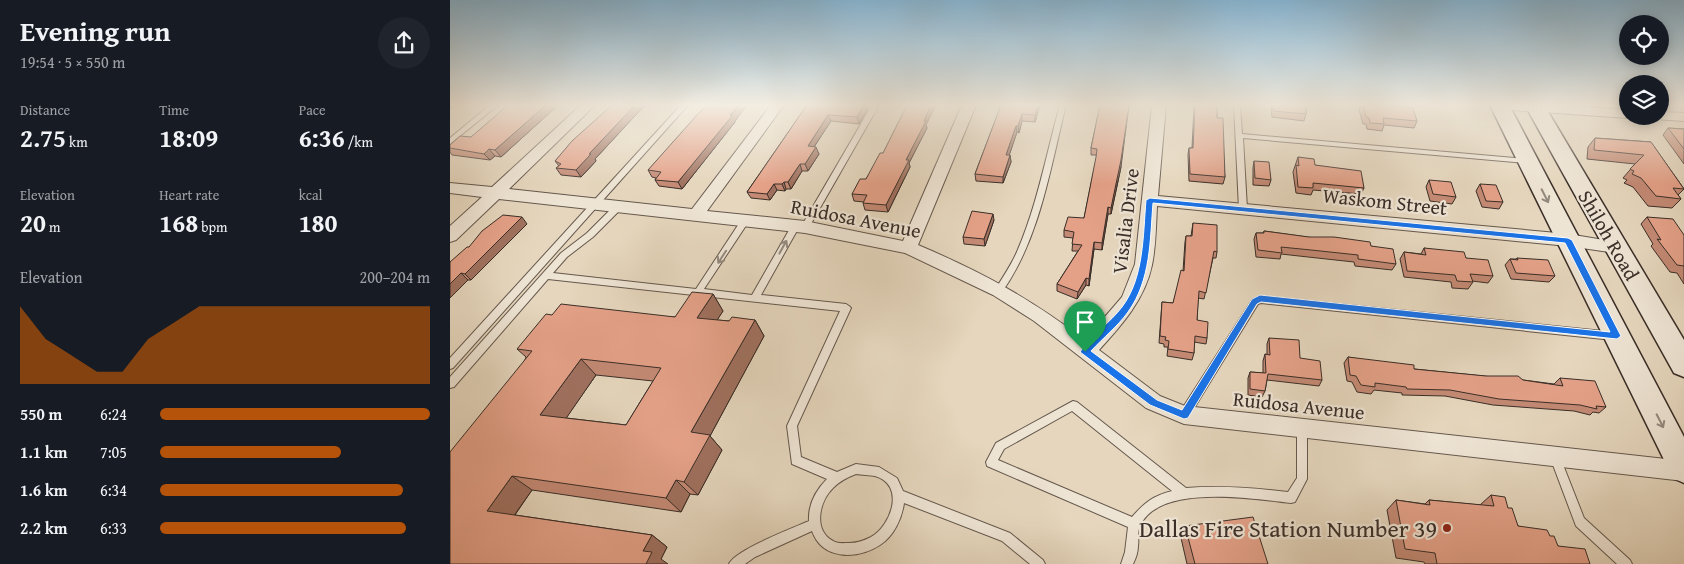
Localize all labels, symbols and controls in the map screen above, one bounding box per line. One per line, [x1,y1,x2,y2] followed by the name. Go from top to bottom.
[20,10,171,51] text: Evening run
[1619,15,1669,125] map controls
[1619,15,1669,65] button: locate
[378,17,430,69] button: share
[20,50,125,74] text: 19:54 · 5 × 550 m
[1619,75,1669,125] button: layers
[20,100,70,120] text: Distance
[159,100,189,120] text: Time
[299,100,326,120] text: Pace
[20,120,66,156] text: 2.75
[159,120,218,156] text: 18:09
[299,120,345,156] text: 6:36
[66,132,88,152] text: km
[345,132,373,152] text: /km
[1104,167,1146,275] street label: Visalia Drive
[1321,180,1449,222] street label: Waskom Street
[1571,184,1647,286] street label: Shiloh Road
[20,185,75,205] text: Elevation
[159,185,219,205] text: Heart rate
[299,185,323,205] text: kcal
[1541,188,1550,203] one-way arrow
[788,191,924,245] street label: Ruidosa Avenue
[20,205,46,241] text: 20
[159,205,198,241] text: 168
[299,205,338,241] text: 180
[46,217,60,237] text: m
[198,217,228,237] text: bpm
[778,240,788,255] one-way arrow
[716,250,727,264] one-way arrow
[20,265,83,289] text: Elevation
[360,265,430,289] text: 200–204 m
[1064,301,1106,352] pin
[1071,308,1099,336] icon: arrive
[1232,384,1366,426] street label: Ruidosa Avenue
[20,402,62,426] text: 550 m
[100,402,127,426] text: 6:24
[1656,413,1665,428] one-way arrow
[20,440,67,464] text: 1.1 km
[100,440,127,464] text: 7:05
[20,478,67,502] text: 1.6 km
[100,478,127,502] text: 6:34
[1139,511,1437,546] place label: Dallas Fire Station Number 39
[20,516,67,540] text: 2.2 km
[100,516,127,540] text: 6:33
[1441,522,1453,534] marker: Dallas Fire Station Number 39

